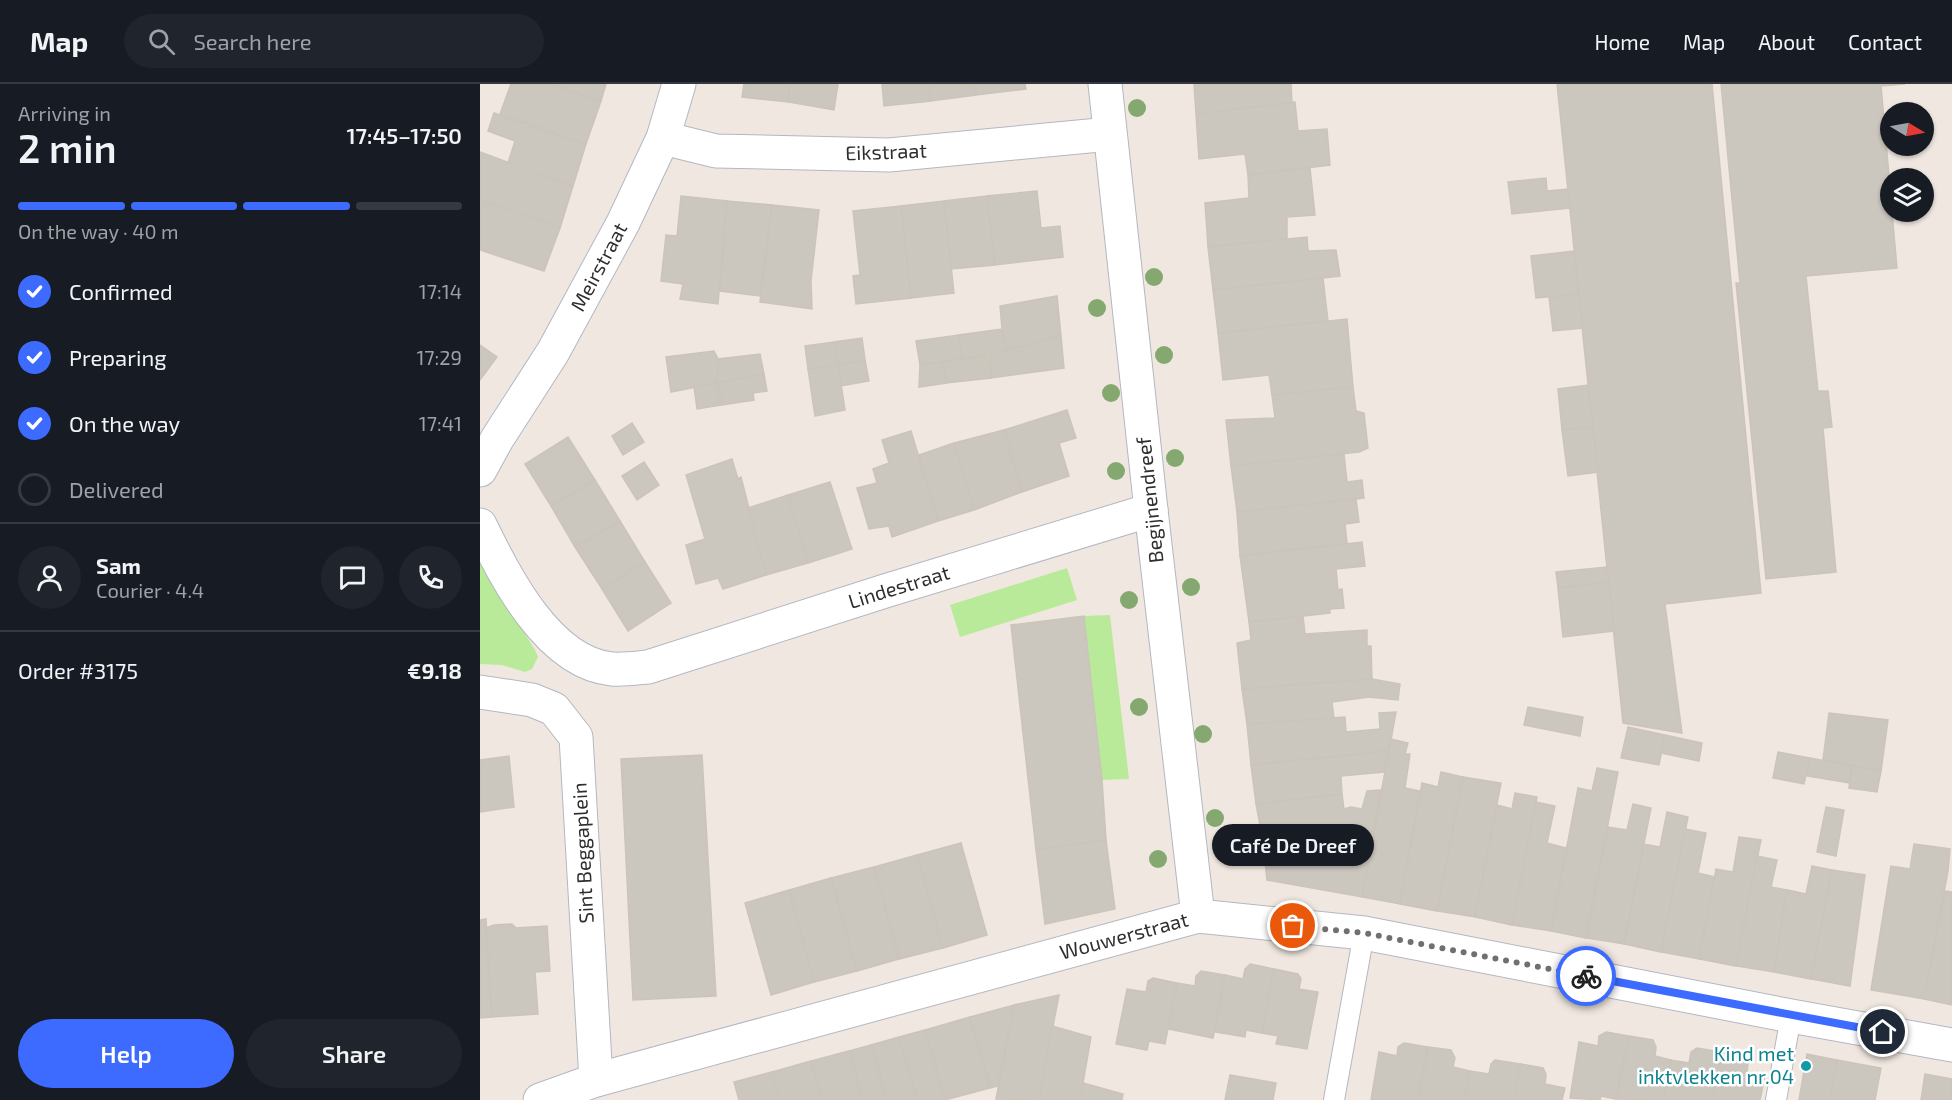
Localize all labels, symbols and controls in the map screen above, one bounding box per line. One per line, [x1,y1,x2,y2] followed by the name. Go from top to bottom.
[124,14,544,68] search box
[30,24,88,58] text: Map
[145,25,178,58] icon: search
[193,28,312,54] text: Search here
[1594,29,1650,54] text: Home
[1683,29,1725,54] text: Map
[1758,29,1815,54] text: About
[1848,29,1922,54] text: Contact
[18,101,111,125] text: Arriving in
[1880,102,1934,156] north arrow
[1880,102,1934,222] map controls
[346,122,462,148] text: 17:45–17:50
[18,124,117,171] text: 2 min
[845,138,928,164] street label: Eikstraat
[1880,168,1934,222] button: layers
[565,218,632,315] street label: Meirstraat
[18,219,179,243] text: On the way · 40 m
[18,275,51,308] icon: check
[69,278,173,304] text: Confirmed
[419,279,462,303] text: 17:14
[18,341,51,374] icon: check
[69,344,167,370] text: Preparing
[416,345,462,369] text: 17:29
[18,407,51,440] icon: check
[69,410,180,436] text: On the way
[419,411,462,435] text: 17:41
[1130,436,1168,564] street label: Begijnendreef
[69,476,164,502] text: Delivered
[18,546,81,609] button: person
[321,546,384,609] button: chat
[399,546,462,609] button: phone
[96,552,141,578] text: Sam
[845,559,953,613] street label: Lindestraat
[96,578,204,602] text: Courier · 4.4
[18,657,138,683] text: Order #3175
[407,657,462,683] text: €9.18
[566,782,598,924] street label: Sint Beggaplein
[1212,824,1374,866] callout: Café De Dreef
[1230,833,1356,857] text: Café De Dreef
[1267,900,1318,951] pin
[1057,906,1191,964] street label: Wouwerstraat
[1276,909,1309,942] icon: bag
[1556,946,1616,1006] courier
[1570,960,1603,993] icon: bike
[1857,1006,1908,1057] pin
[1866,1015,1899,1048] icon: home
[18,1019,234,1088] button: Help
[246,1019,462,1088] button: Share
[1638,1041,1794,1088] place label: Kind met inktvlekken nr.04
[1799,1059,1813,1073] marker: Kind met inktvlekken nr.04

